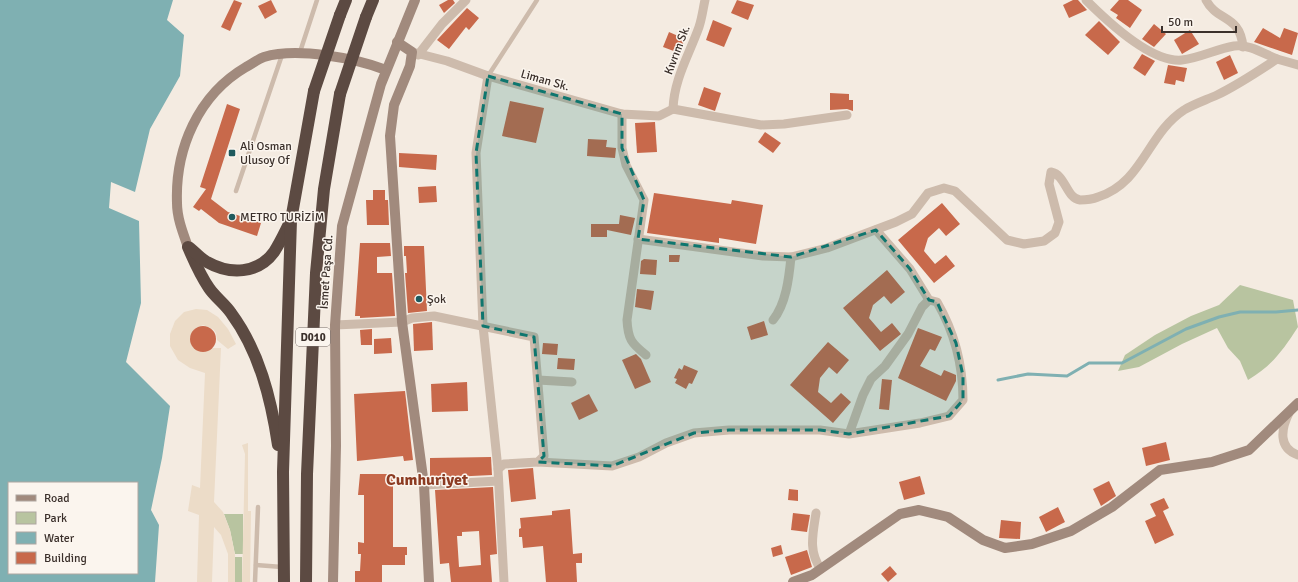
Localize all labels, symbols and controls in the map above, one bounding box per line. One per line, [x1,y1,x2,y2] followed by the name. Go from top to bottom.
[1162,8,1236,34] scale bar
[1168,15,1193,30] text: 50 m
[661,23,694,77] street label: Kıvrım Sk.
[519,66,571,95] street label: Liman Sk.
[240,139,292,168] place label: Ali Osman Ulusoy Of
[227,148,237,158] marker: Ali Osman Ulusoy Of
[240,210,325,225] place label: METRO TURİZİM
[227,212,237,222] marker: METRO TURİZİM
[316,234,337,310] street label: İsmet Paşa Cd.
[427,292,446,307] place label: Şok
[414,294,424,304] marker: Şok
[296,328,330,346] road number: D010
[386,470,468,490] district label: Cumhuriyet
[8,482,138,574] legend
[44,491,70,506] text: Road
[44,511,67,526] text: Park
[44,531,75,546] text: Water
[44,551,87,566] text: Building

